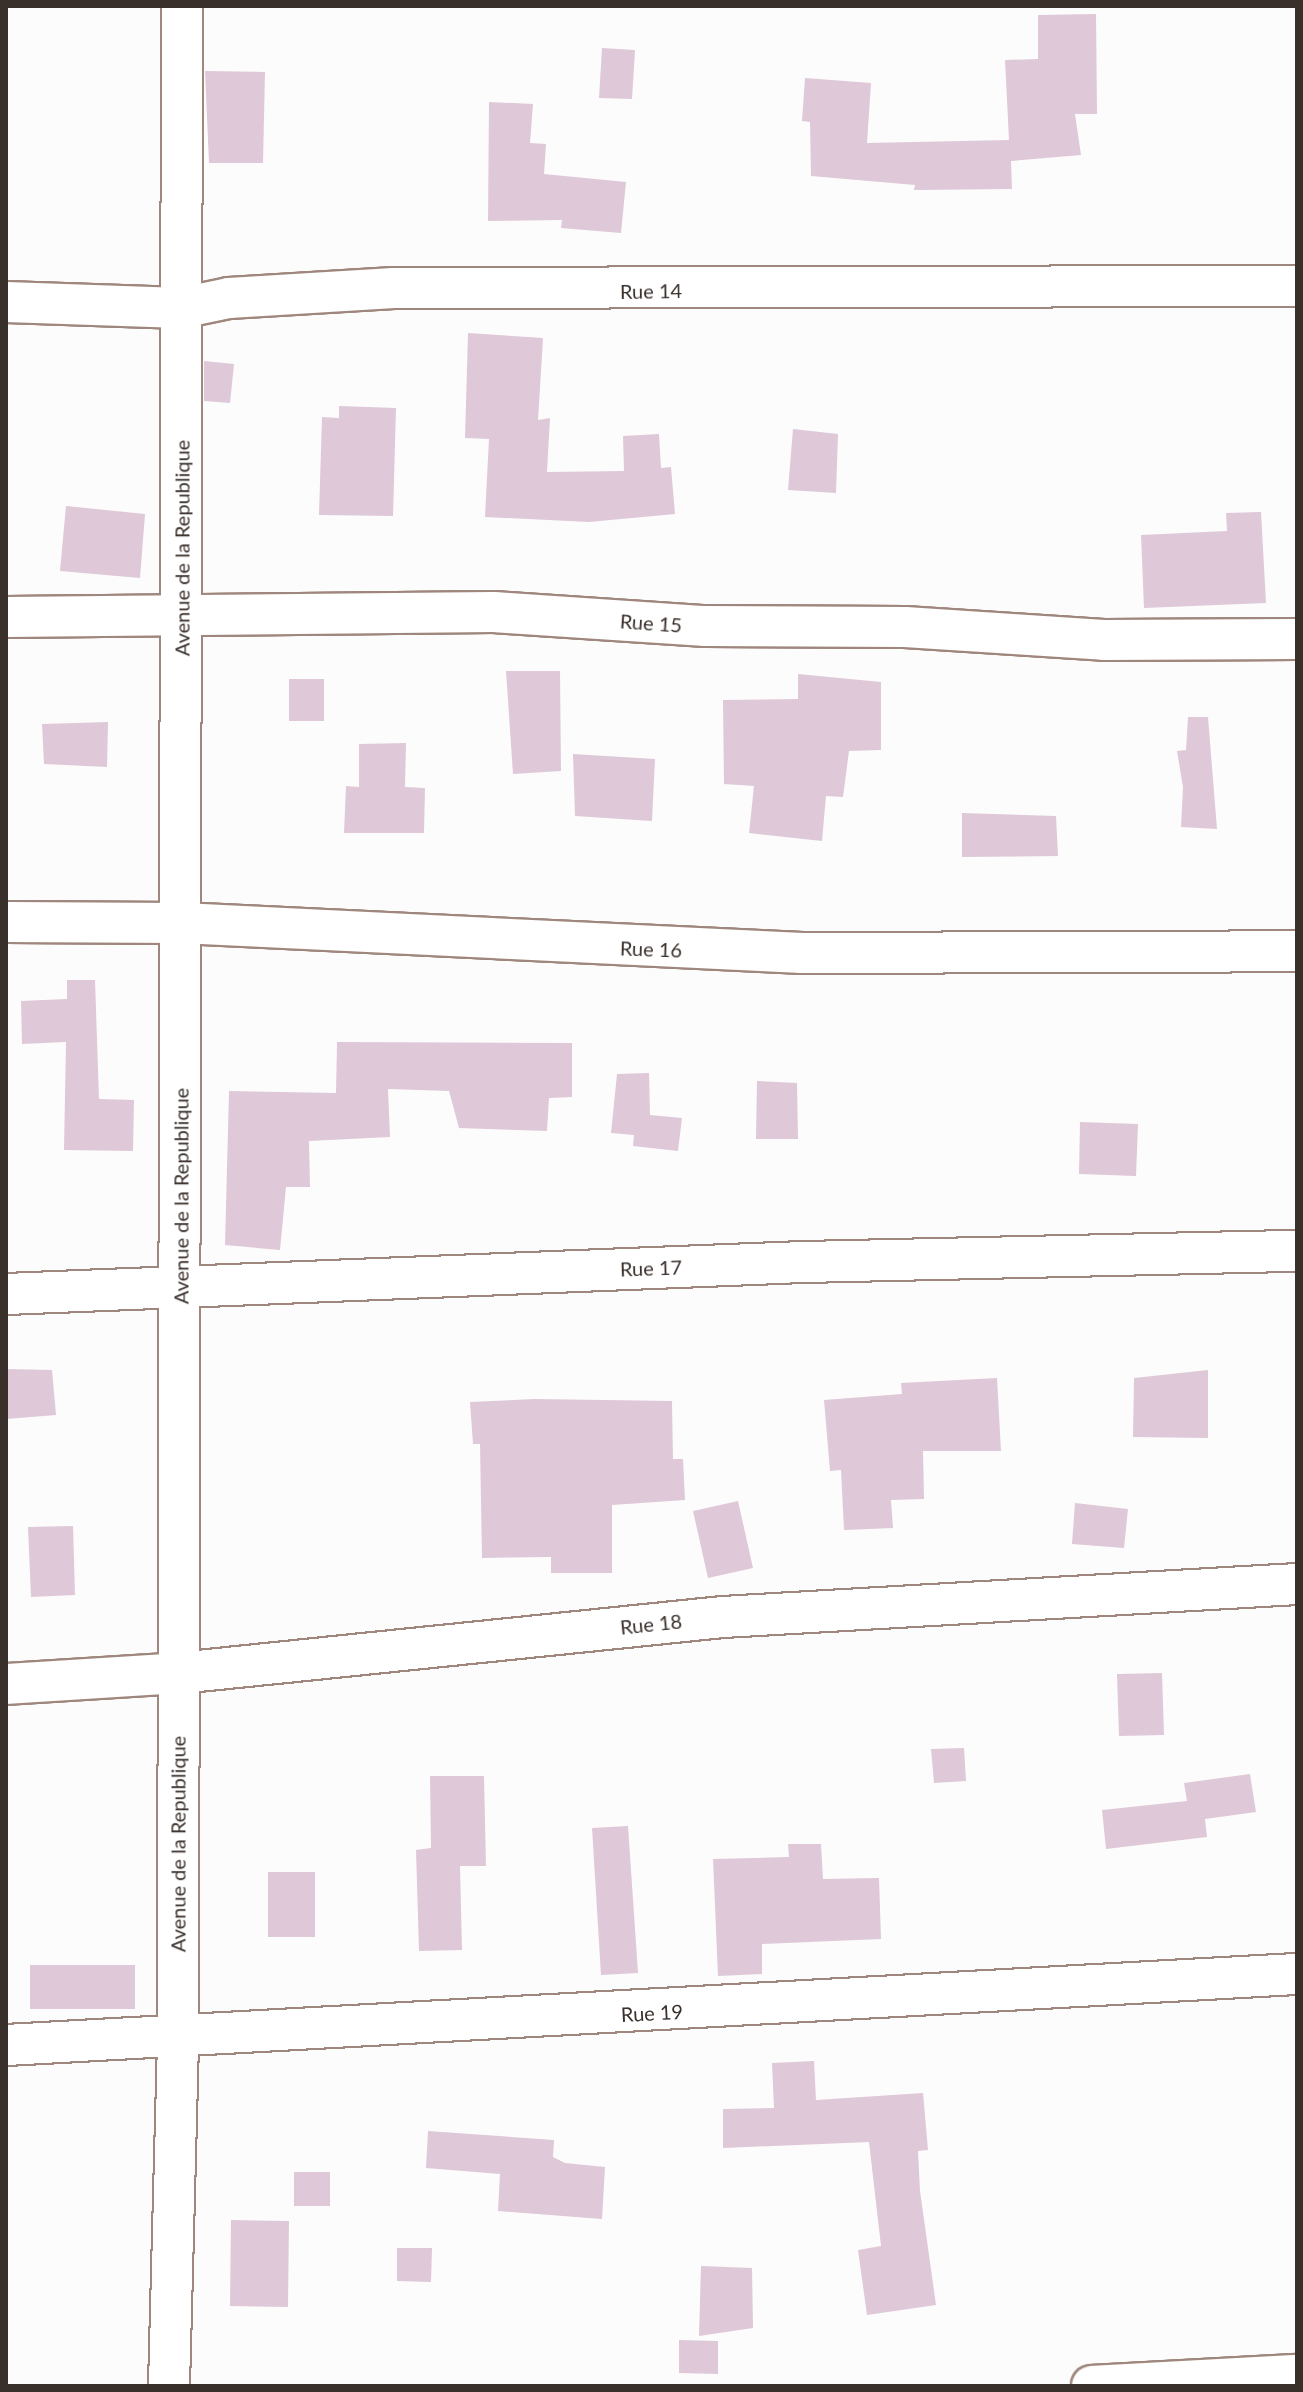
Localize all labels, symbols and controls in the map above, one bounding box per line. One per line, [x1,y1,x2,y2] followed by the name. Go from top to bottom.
[620,278,682,304] street label: Rue 14
[170,440,194,656] street label: Avenue de la Republique
[619,609,683,637] street label: Rue 15
[620,936,682,962] street label: Rue 16
[169,1088,193,1304] street label: Avenue de la Republique
[620,1255,682,1281] street label: Rue 17
[619,1609,683,1639] street label: Rue 18
[166,1736,190,1952] street label: Avenue de la Republique
[620,1999,684,2027] street label: Rue 19

